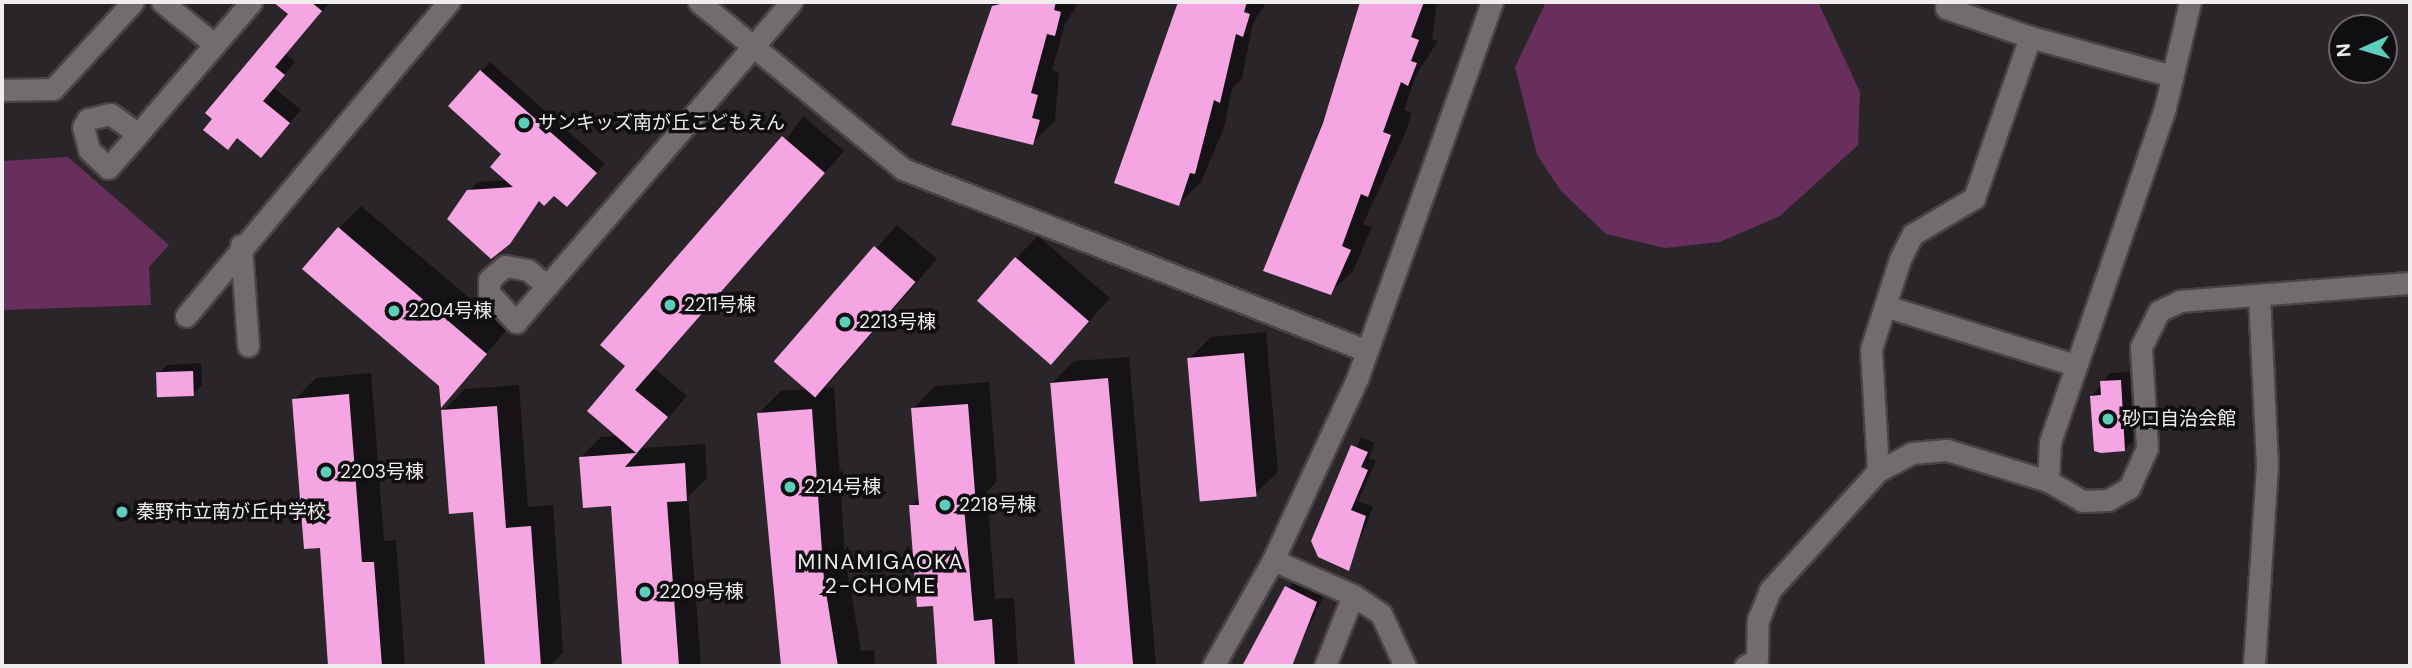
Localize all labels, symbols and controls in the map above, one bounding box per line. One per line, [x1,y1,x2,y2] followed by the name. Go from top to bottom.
[2328,14,2398,84] north arrow
[2331,43,2357,58] text: N
[538,112,785,134] place label: サンキッズ南が丘こどもえん
[516,115,532,131] marker: サンキッズ南が丘こどもえん
[684,294,756,316] place label: 2211号棟
[662,297,678,313] marker: 2211号棟
[408,300,492,322] place label: 2204号棟
[386,303,402,319] marker: 2204号棟
[859,311,936,333] place label: 2213号棟
[837,314,853,330] marker: 2213号棟
[2122,408,2236,430] place label: 砂口自治会館
[2100,411,2116,427] marker: 砂口自治会館
[340,461,424,483] place label: 2203号棟
[318,464,334,480] marker: 2203号棟
[804,476,881,498] place label: 2214号棟
[782,479,798,495] marker: 2214号棟
[959,494,1036,516] place label: 2218号棟
[937,497,953,513] marker: 2218号棟
[136,501,326,523] place label: 秦野市立南が丘中学校
[114,504,130,520] marker: 秦野市立南が丘中学校
[799,549,963,599] district label: MINAMIGAOKA 2-CHOME
[659,581,744,603] place label: 2209号棟
[637,584,653,600] marker: 2209号棟

